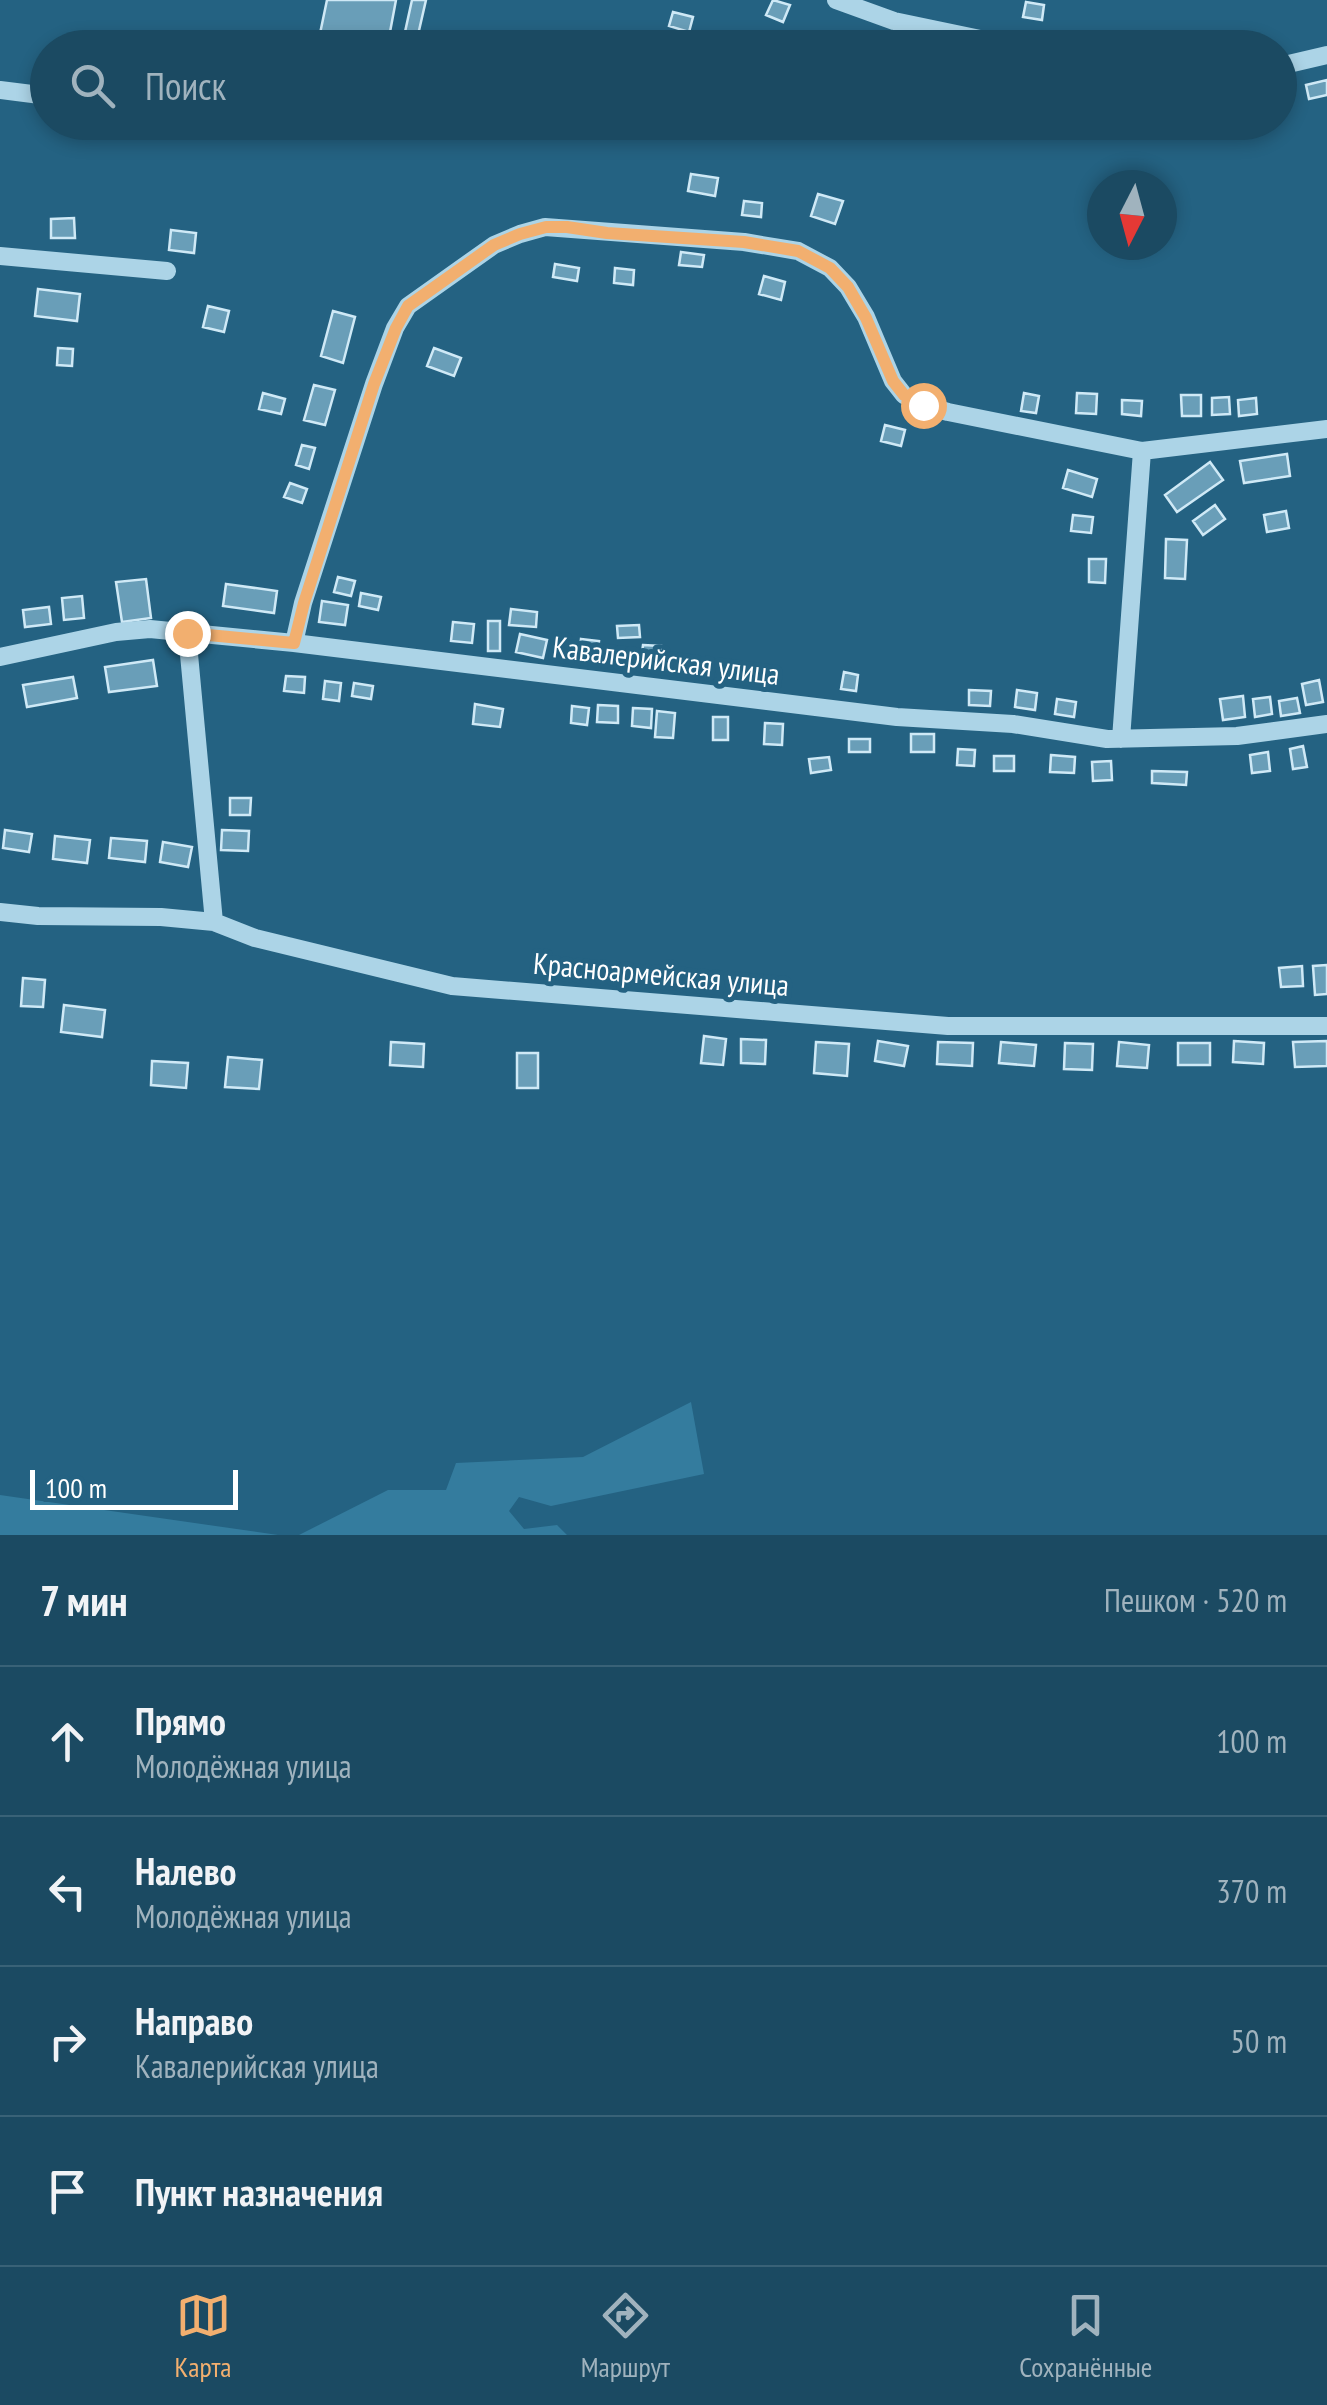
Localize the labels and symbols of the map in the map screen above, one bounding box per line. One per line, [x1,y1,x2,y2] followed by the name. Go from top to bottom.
[1087,170,1177,260] north arrow
[901,383,947,429] route start
[165,611,211,657] route end
[550,626,782,693] street label: Кавалерийская улица
[532,943,791,1004] street label: Красноармейская улица
[30,1465,238,1510] scale bar

